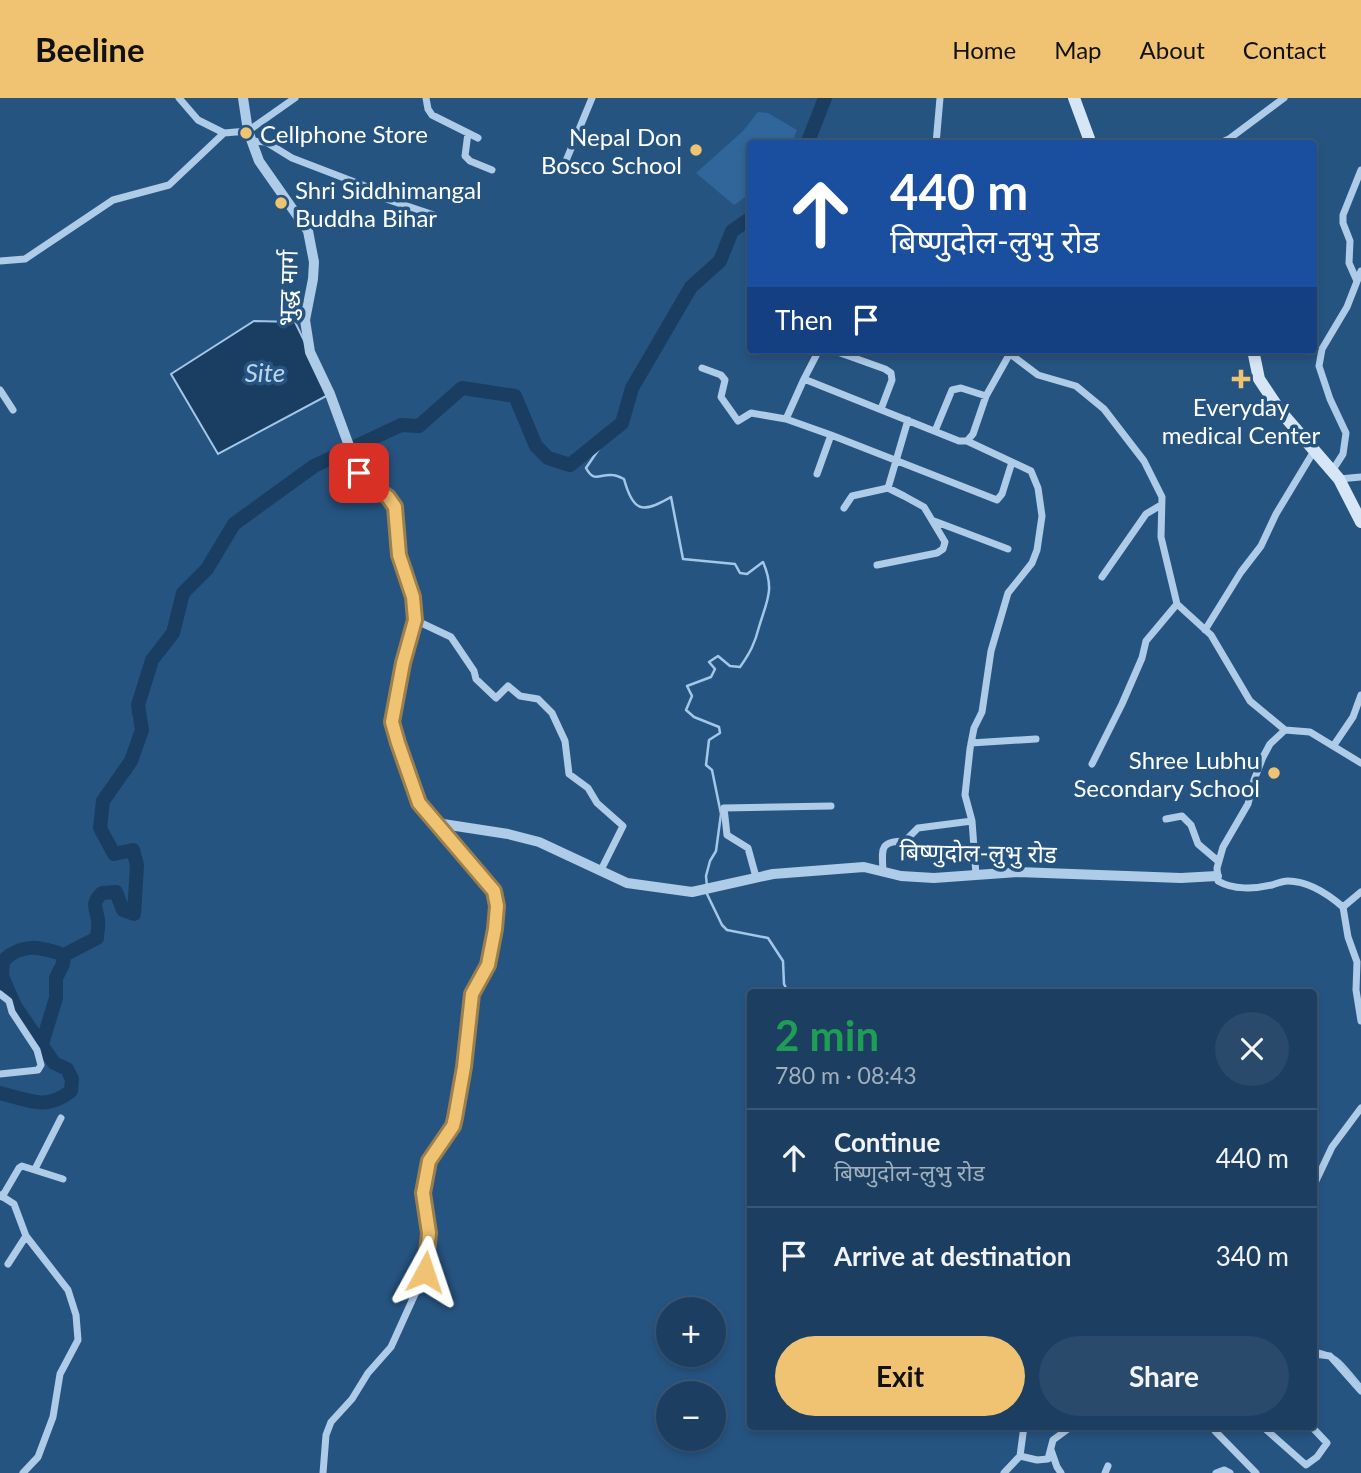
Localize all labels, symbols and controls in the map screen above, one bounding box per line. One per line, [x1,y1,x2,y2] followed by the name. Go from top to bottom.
[35,29,145,69] text: Beeline
[952,35,1016,64] text: Home
[1054,35,1102,64] text: Map
[1140,35,1205,64] text: About
[1243,35,1326,64] text: Contact
[260,119,428,148] place label: Cellphone Store
[541,122,682,179] place label: Nepal Don Bosco School
[238,125,254,141] marker: Cellphone Store
[688,142,704,158] marker: Nepal Don Bosco School
[890,162,1028,220] text: 440 m
[775,168,866,259] icon: ahead
[295,175,482,232] place label: Shri Siddhimangal Buddha Bihar
[273,195,289,211] marker: Shri Siddhimangal Buddha Bihar
[890,221,1100,260] text: बिष्णुदोल-लुभु रोड
[271,248,305,327] street label: भुद्ध मार्ग
[847,301,885,339] icon: arrive
[775,304,833,336] text: Then
[245,356,285,388] water label: Site
[1231,369,1251,389] marker: Everyday medical Center
[1162,392,1320,449] place label: Everyday medical Center
[329,443,389,503] pin
[340,454,378,492] icon: arrive
[1073,745,1260,802] place label: Shree Lubhu Secondary School
[1266,765,1282,781] marker: Shree Lubhu Secondary School
[899,836,1058,870] street label: बिष्णुदोल-लुभु रोड
[775,1010,879,1060] text: 2 min
[1215,1012,1289,1086] button: close
[775,1061,917,1089] text: 780 m · 08:43
[834,1126,940,1158] text: Continue
[775,1139,813,1177] icon: ahead
[1216,1142,1289,1174] text: 440 m
[834,1158,985,1186] text: बिष्णुदोल-लुभु रोड
[388,1235,462,1309] position arrow
[775,1237,813,1275] icon: arrive
[834,1240,1071,1272] text: Arrive at destination
[1216,1240,1289,1272] text: 340 m
[656,1297,726,1451] map controls
[656,1297,726,1367] button: +
[775,1336,1025,1416] button: Exit
[1039,1336,1289,1416] button: Share
[656,1381,726,1451] button: −

